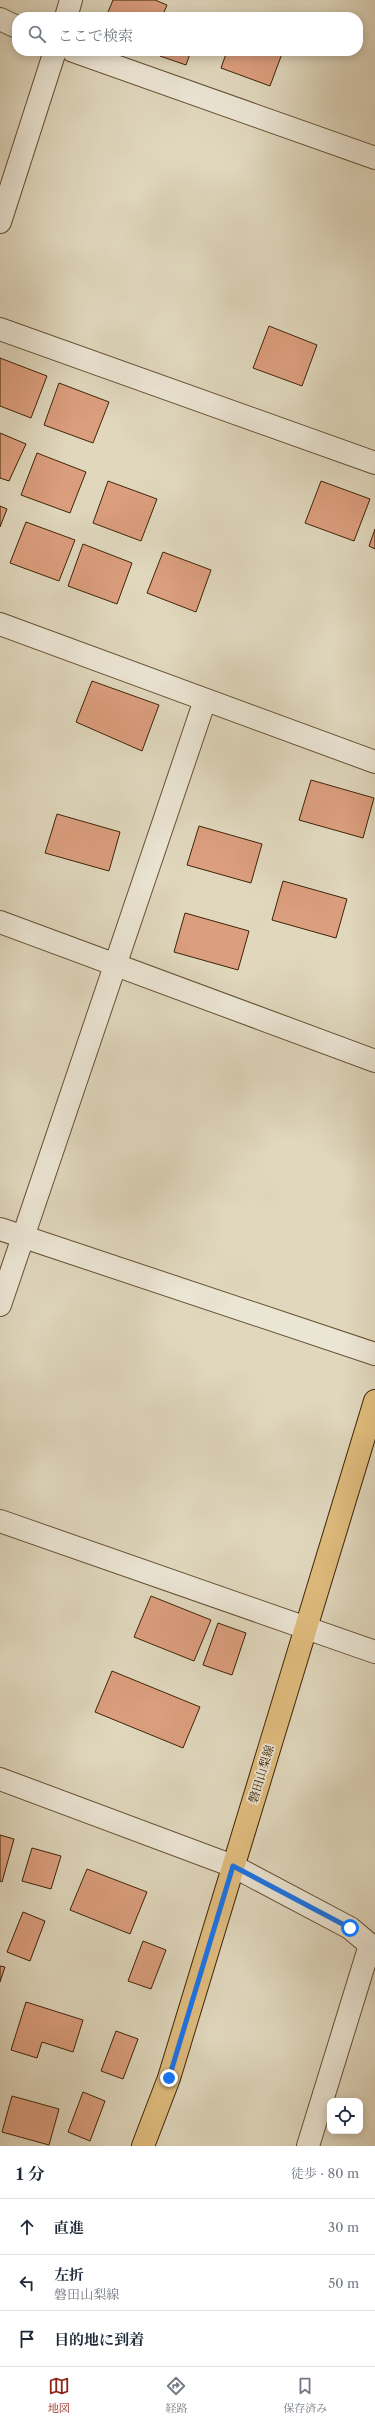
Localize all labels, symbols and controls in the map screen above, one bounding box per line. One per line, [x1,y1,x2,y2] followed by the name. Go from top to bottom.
[12,12,363,56] search box
[26,23,48,45] icon: search
[58,26,133,45] text: ここで検索
[245,1743,277,1805] street label: 磐田山梨線
[341,1919,359,1937] route start
[160,2069,178,2087] route end
[327,2098,363,2134] map controls
[327,2098,363,2134] button: locate
[16,2164,45,2184] text: 1 分
[291,2165,359,2181] text: 徒歩 · 80 m
[16,2216,38,2238] icon: ahead
[54,2218,84,2237] text: 直進
[328,2219,359,2235] text: 30 m
[54,2265,84,2284] text: 左折
[16,2272,38,2294] icon: left
[328,2275,359,2291] text: 50 m
[54,2286,119,2302] text: 磐田山梨線
[16,2328,38,2350] icon: arrive
[54,2330,144,2349] text: 目的地に到着
[48,2375,70,2415] tab: 地図
[165,2375,187,2415] tab: 経路
[283,2375,327,2415] tab: 保存済み

